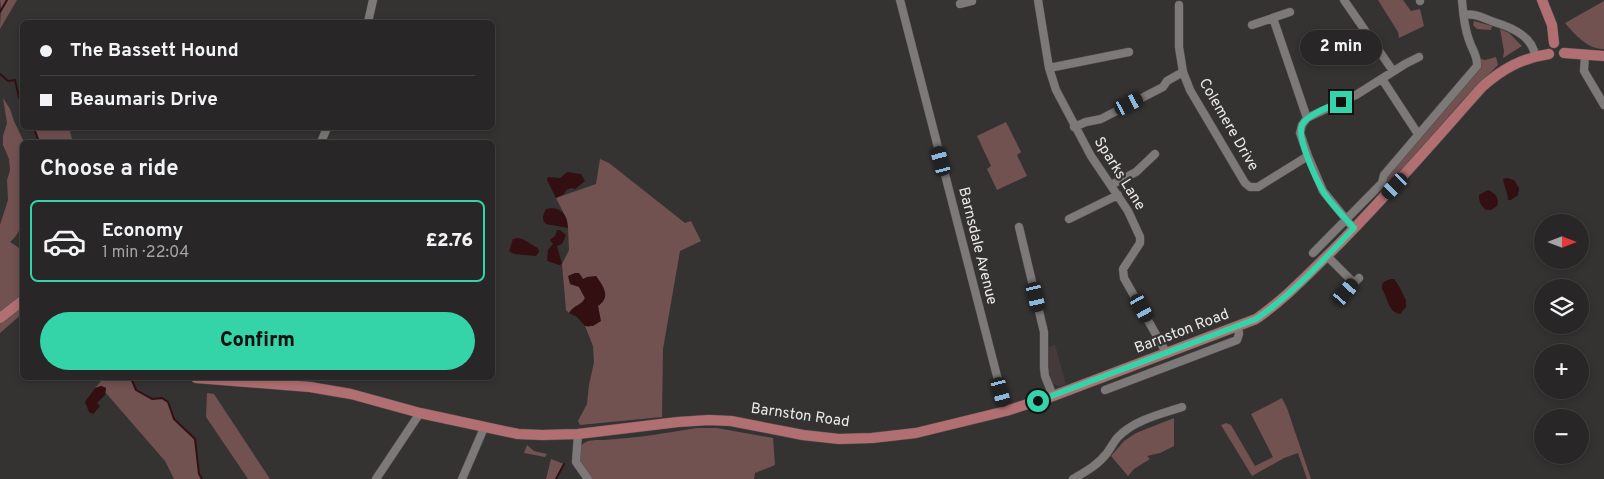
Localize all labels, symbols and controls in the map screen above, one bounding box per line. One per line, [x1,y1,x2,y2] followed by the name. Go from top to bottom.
[1300,29,1382,64] callout: 2 min
[1320,37,1362,57] text: 2 min
[70,39,239,63] text: The Bassett Hound
[1194,75,1262,175] street label: Colemere Drive
[70,88,218,112] text: Beaumaris Drive
[1112,91,1145,117] car
[1330,91,1352,113] route end
[1089,134,1149,214] street label: Sparks Lane
[929,145,952,177] car
[40,156,178,183] text: Choose a ride
[1379,170,1410,202] car
[953,185,1001,307] street label: Barnsdale Avenue
[1534,214,1589,269] north arrow
[1534,214,1589,464] map controls
[42,219,87,264] icon: car
[102,219,183,243] text: Economy
[426,229,473,253] text: £2.76
[102,243,189,263] text: 1 min · 22:04
[1330,276,1361,308] car
[1534,279,1589,334] button: layers
[1025,281,1046,313] car
[1128,291,1155,325] car
[1132,305,1232,359] street label: Barnston Road
[40,312,475,370] button: Confirm
[1534,344,1589,399] button: +
[989,376,1012,408] car
[1027,390,1049,412] route start
[749,400,851,432] street label: Barnston Road
[1534,409,1589,464] button: −

